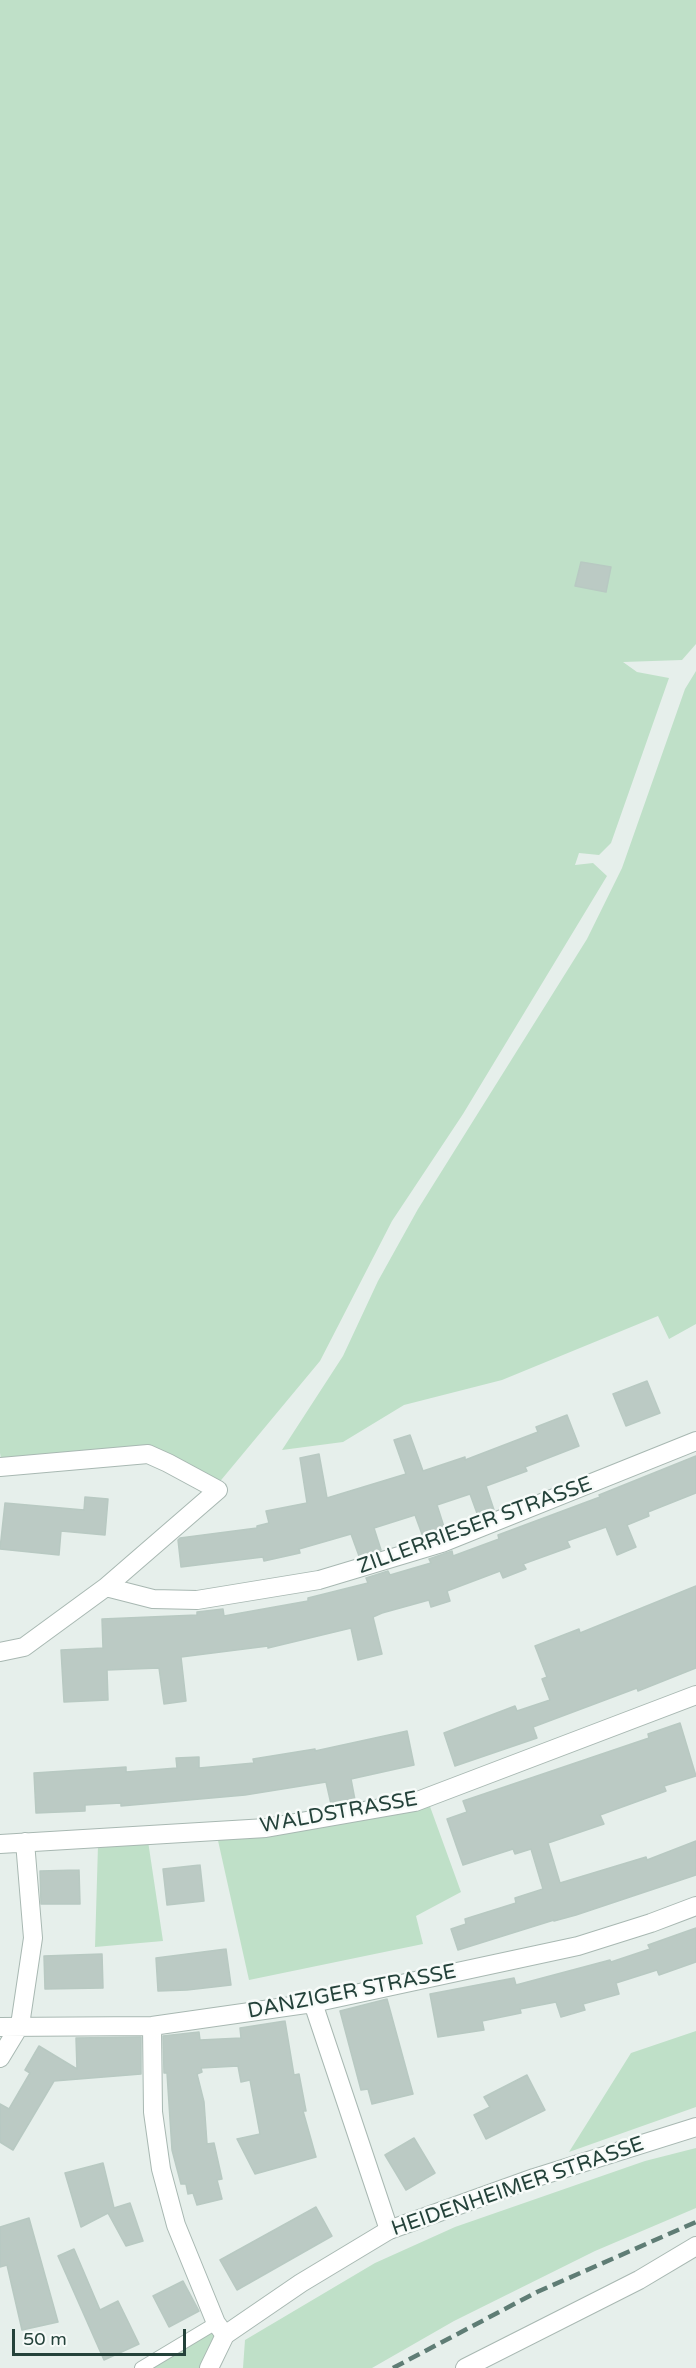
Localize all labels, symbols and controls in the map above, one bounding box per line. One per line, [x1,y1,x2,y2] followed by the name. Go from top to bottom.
[354,1472,596,1580] street label: ZILLERRIESER STRASSE
[258,1787,420,1839] street label: WALDSTRASSE
[246,1959,458,2025] street label: DANZIGER STRASSE
[388,2132,648,2242] street label: HEIDENHEIMER STRASSE
[15,2317,189,2355] scale bar
[23,2328,67,2350] text: 50 m

